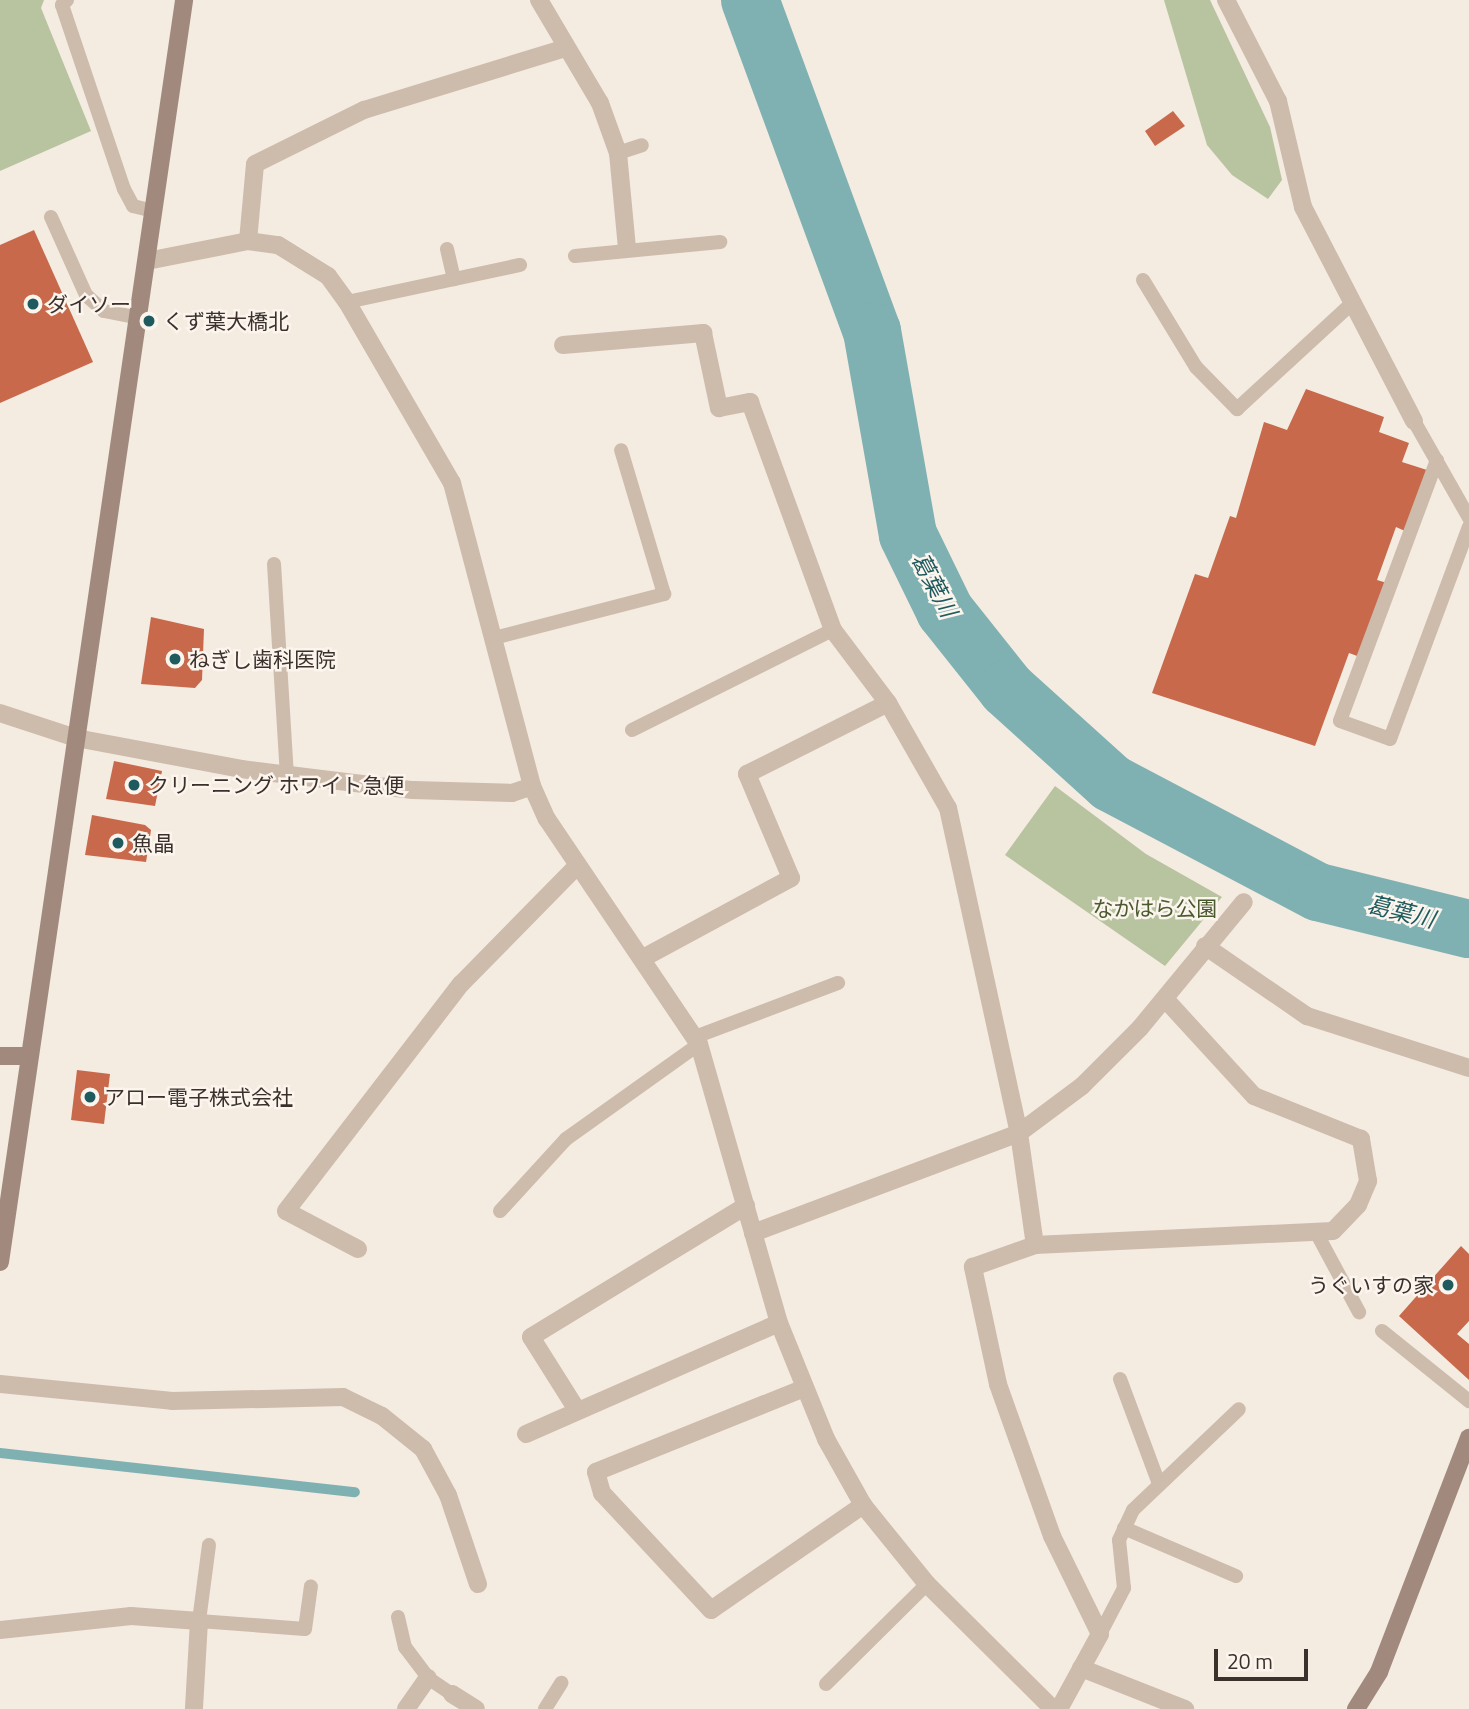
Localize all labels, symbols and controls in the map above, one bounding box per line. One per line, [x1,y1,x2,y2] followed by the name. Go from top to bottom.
[47,291,131,317] place label: ダイソー
[25,296,41,312] marker: ダイソー
[163,308,289,334] place label: くず葉大橋北
[141,313,157,329] marker: くず葉大橋北
[906,548,962,622] water label: 葛葉川
[189,646,336,672] place label: ねぎし歯科医院
[167,651,183,667] marker: ねぎし歯科医院
[148,772,405,798] place label: クリーニング ホワイト急便
[126,777,142,793] marker: クリーニング ホワイト急便
[132,830,174,856] place label: 魚晶
[110,835,126,851] marker: 魚晶
[1364,890,1438,934] water label: 葛葉川
[1092,895,1218,921] park label: なかはら公園
[104,1084,293,1110] place label: アロー電子株式会社
[82,1089,98,1105] marker: アロー電子株式会社
[1308,1272,1434,1298] place label: うぐいすの家
[1440,1277,1456,1293] marker: うぐいすの家
[1217,1636,1312,1680] scale bar
[1227,1645,1273,1677] text: 20 m

